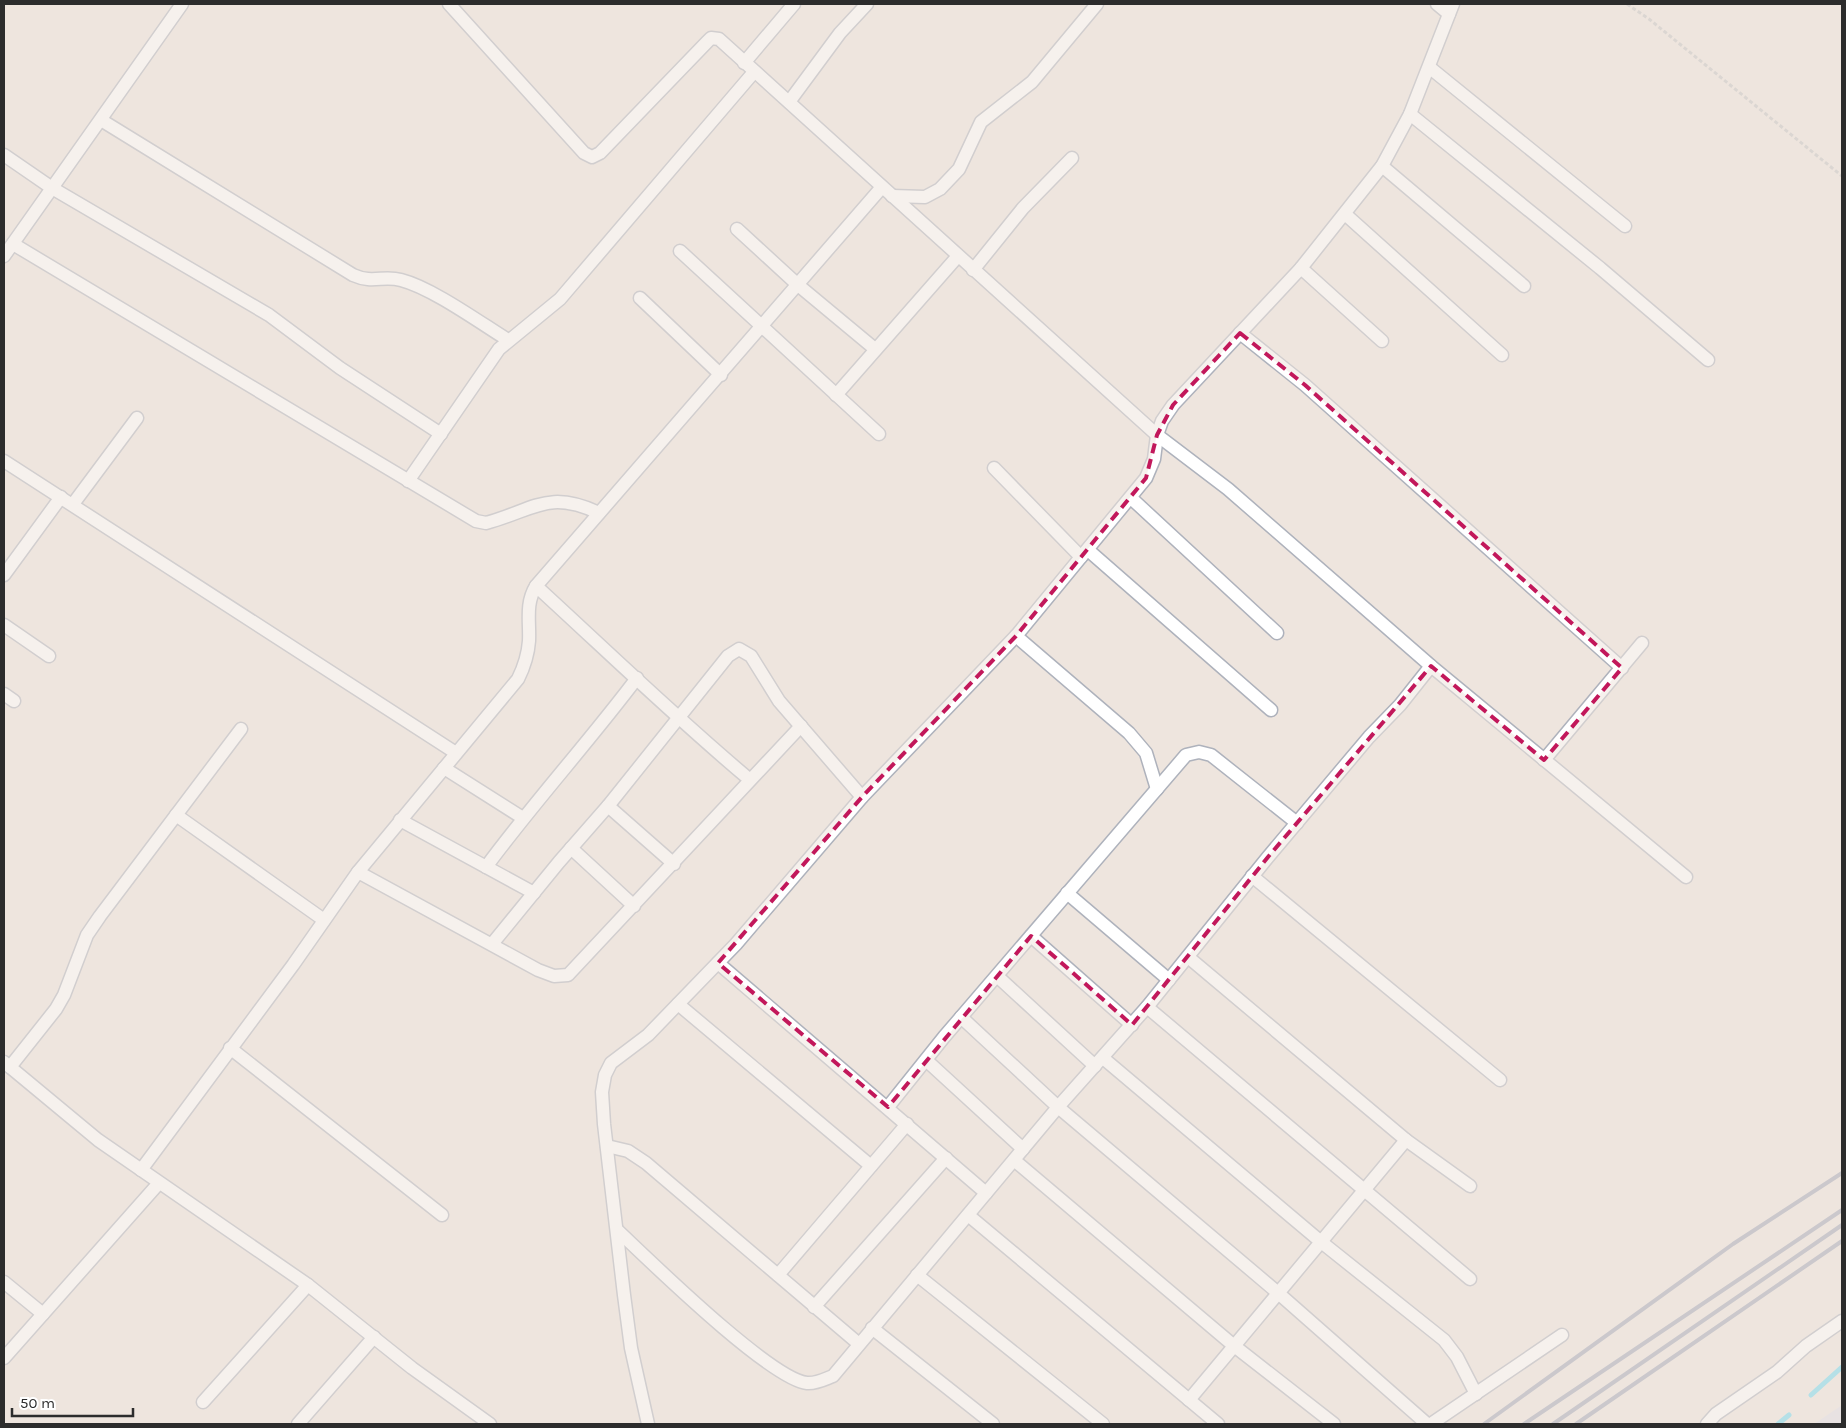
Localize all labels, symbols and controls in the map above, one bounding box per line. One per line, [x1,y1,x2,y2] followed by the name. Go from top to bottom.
[12,1386,134,1418] scale bar
[20,1394,55,1412] text: 50 m

